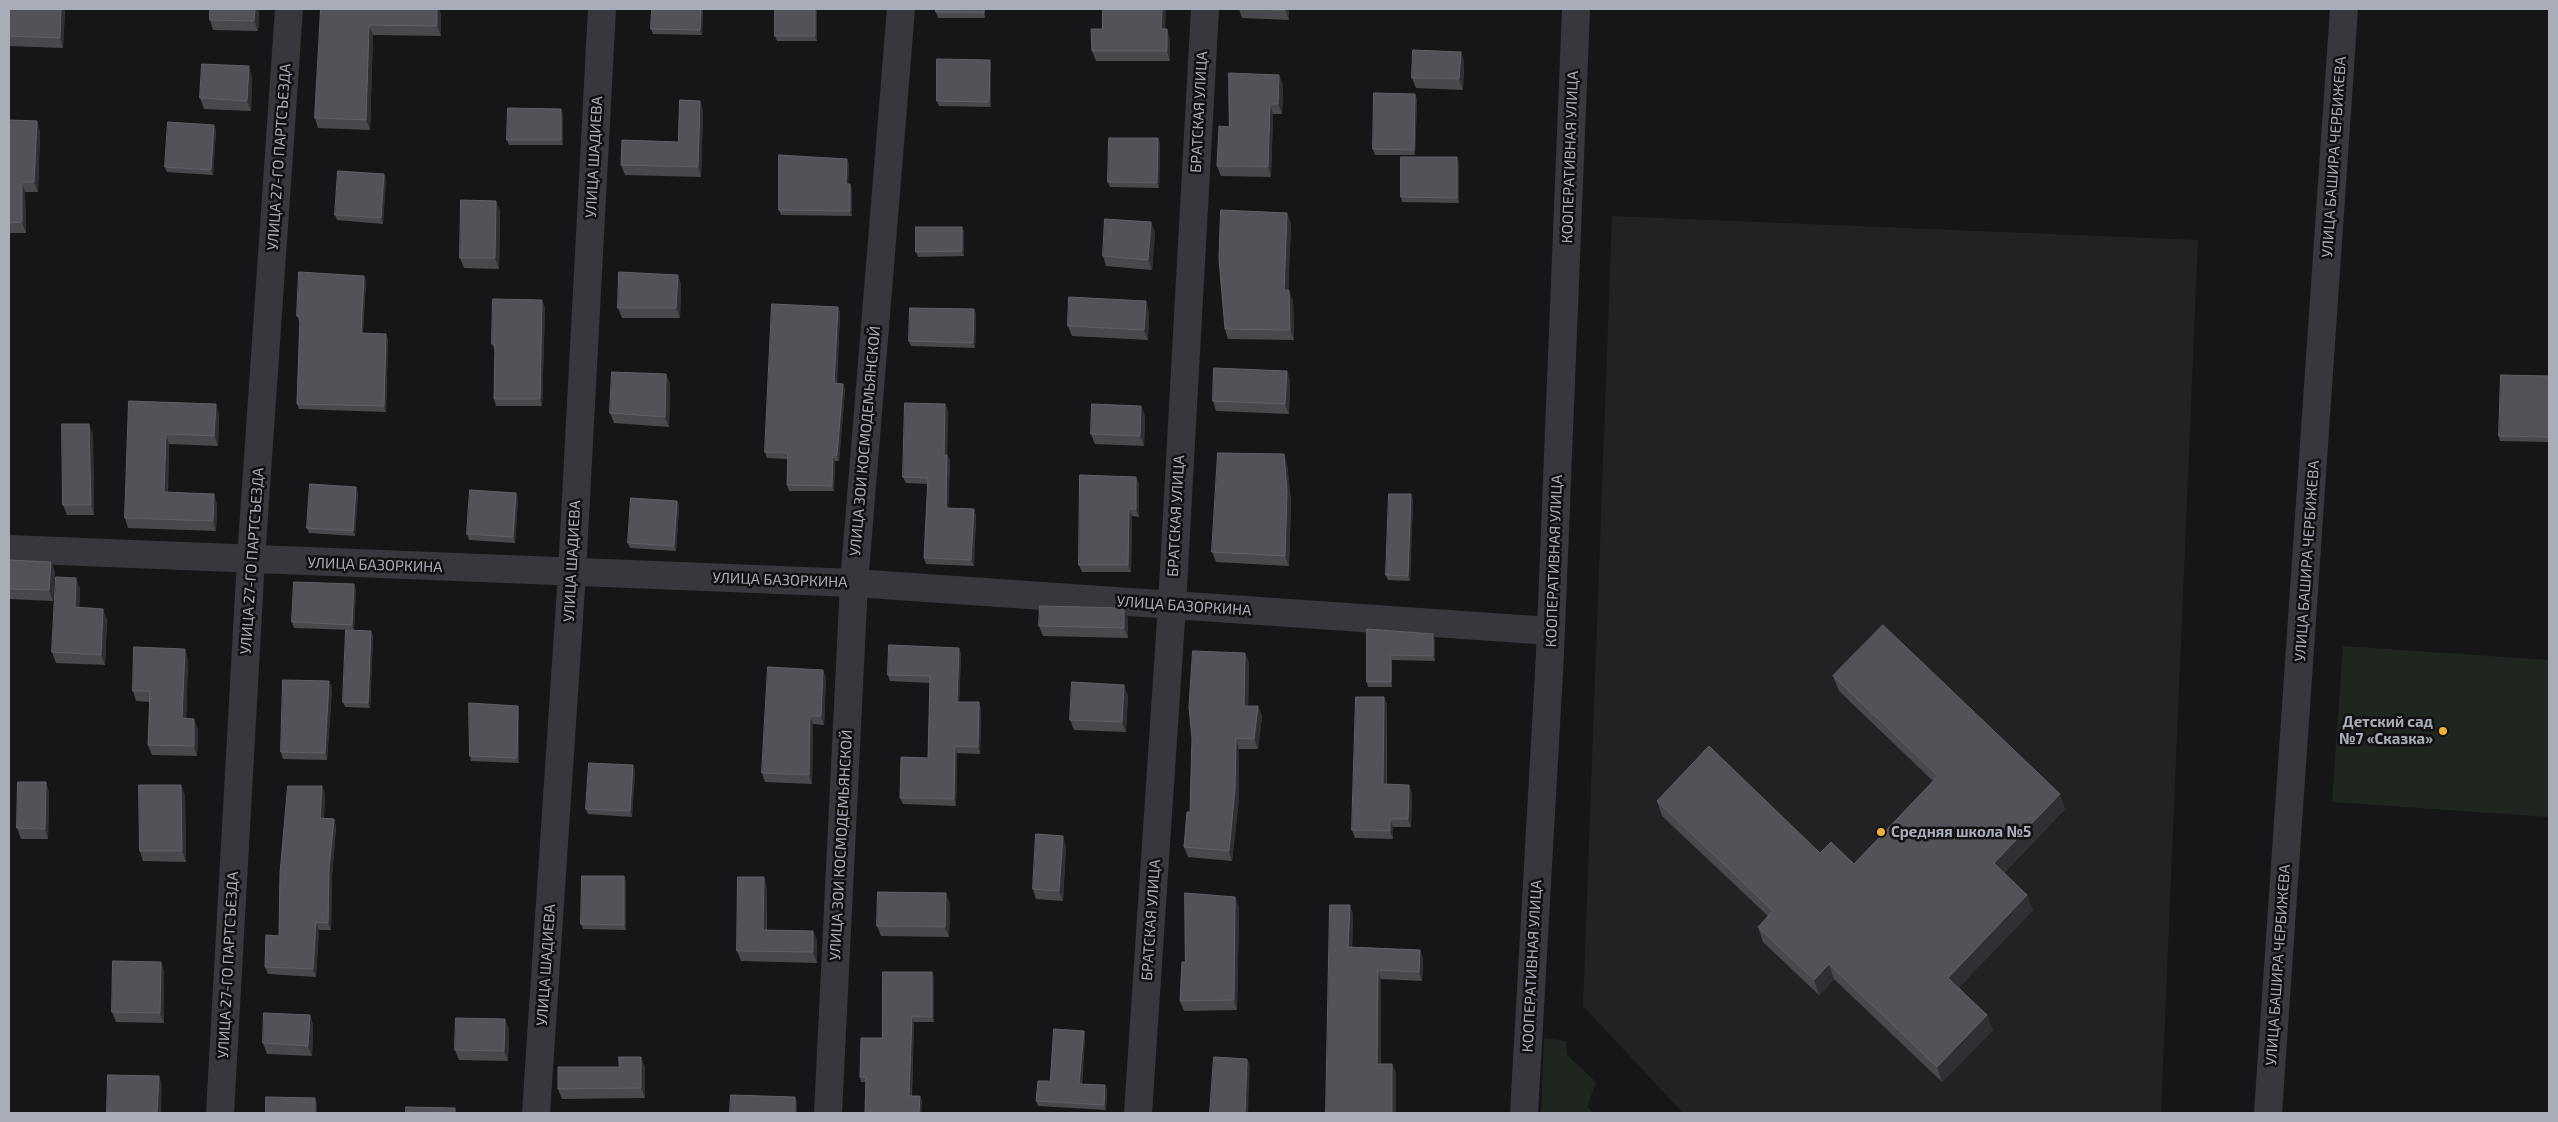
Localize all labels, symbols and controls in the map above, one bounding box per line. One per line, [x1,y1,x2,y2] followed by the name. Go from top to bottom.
[1187,51,1211,173] street label: БРАТСКАЯ УЛИЦА
[2318,56,2350,258] street label: УЛИЦА БАШИРА ЧЕРБИЖЕВА
[263,63,295,251] street label: УЛИЦА 27-ГО ПАРТСЪЕЗДА
[1558,70,1582,244] street label: КООПЕРАТИВНАЯ УЛИЦА
[582,96,606,218] street label: УЛИЦА ШАДИЕВА
[846,325,884,557] street label: УЛИЦА ЗОИ КОСМОДЕМЬЯНСКОЙ
[1164,455,1188,577] street label: БРАТСКАЯ УЛИЦА
[2291,460,2323,662] street label: УЛИЦА БАШИРА ЧЕРБИЖЕВА
[236,467,268,655] street label: УЛИЦА 27-ГО ПАРТСЪЕЗДА
[1542,474,1566,648] street label: КООПЕРАТИВНАЯ УЛИЦА
[560,500,584,622] street label: УЛИЦА ШАДИЕВА
[307,554,443,576] street label: УЛИЦА БАЗОРКИНА
[712,569,848,591] street label: УЛИЦА БАЗОРКИНА
[1116,592,1252,620] street label: УЛИЦА БАЗОРКИНА
[2339,713,2433,748] place label: Детский сад №7 «Сказка»
[2437,725,2449,737] marker: Детский сад №7 «Сказка»
[826,729,856,961] street label: УЛИЦА ЗОИ КОСМОДЕМЬЯНСКОЙ
[1891,823,2031,841] place label: Средняя школа №5
[1875,826,1887,838] marker: Средняя школа №5
[1138,859,1164,981] street label: БРАТСКАЯ УЛИЦА
[2262,864,2294,1066] street label: УЛИЦА БАШИРА ЧЕРБИЖЕВА
[214,871,242,1059] street label: УЛИЦА 27-ГО ПАРТСЪЕЗДА
[1518,879,1546,1053] street label: КООПЕРАТИВНАЯ УЛИЦА
[533,904,559,1026] street label: УЛИЦА ШАДИЕВА

